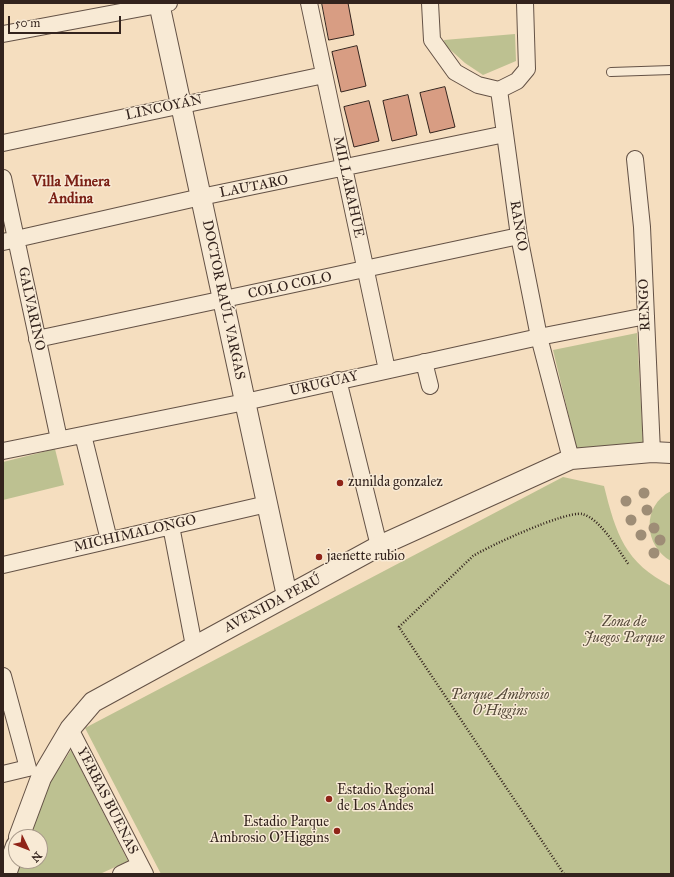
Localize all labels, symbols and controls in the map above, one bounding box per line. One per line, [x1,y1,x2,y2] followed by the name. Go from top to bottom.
[10,8,123,34] scale bar
[15,16,40,30] text: 50 m
[124,92,204,124] street label: LINCOYÁN
[329,135,367,239] street label: MILLARAHUE
[218,172,290,202] street label: LAUTARO
[32,173,110,208] district label: Villa Minera Andina
[506,199,530,253] street label: RANCO
[198,219,248,381] street label: DOCTOR RAÚL VARGAS
[14,266,48,352] street label: GALVARINO
[247,269,333,303] street label: COLO COLO
[636,278,654,332] street label: RENGO
[288,368,360,400] street label: URUGUAY
[348,475,443,491] place label: zunilda gonzalez
[335,478,345,488] marker: zunilda gonzalez
[72,512,198,556] street label: MICHIMALONGO
[327,549,405,565] place label: jaenette rubio
[314,552,324,562] marker: jaenette rubio
[222,571,324,637] street label: AVENIDA PERÚ
[583,615,665,648] park label: Zona de Juegos Parque
[451,688,549,720] park label: Parque Ambrosio O'Higgins
[73,745,141,857] street label: YERBAS BUENAS
[337,783,434,816] place label: Estadio Regional de Los Andes
[324,794,334,804] marker: Estadio Regional de Los Andes
[210,815,329,848] place label: Estadio Parque Ambrosio O'Higgins
[332,826,342,836] marker: Estadio Parque Ambrosio O'Higgins
[8,829,48,869] north arrow
[28,849,44,865] text: N

